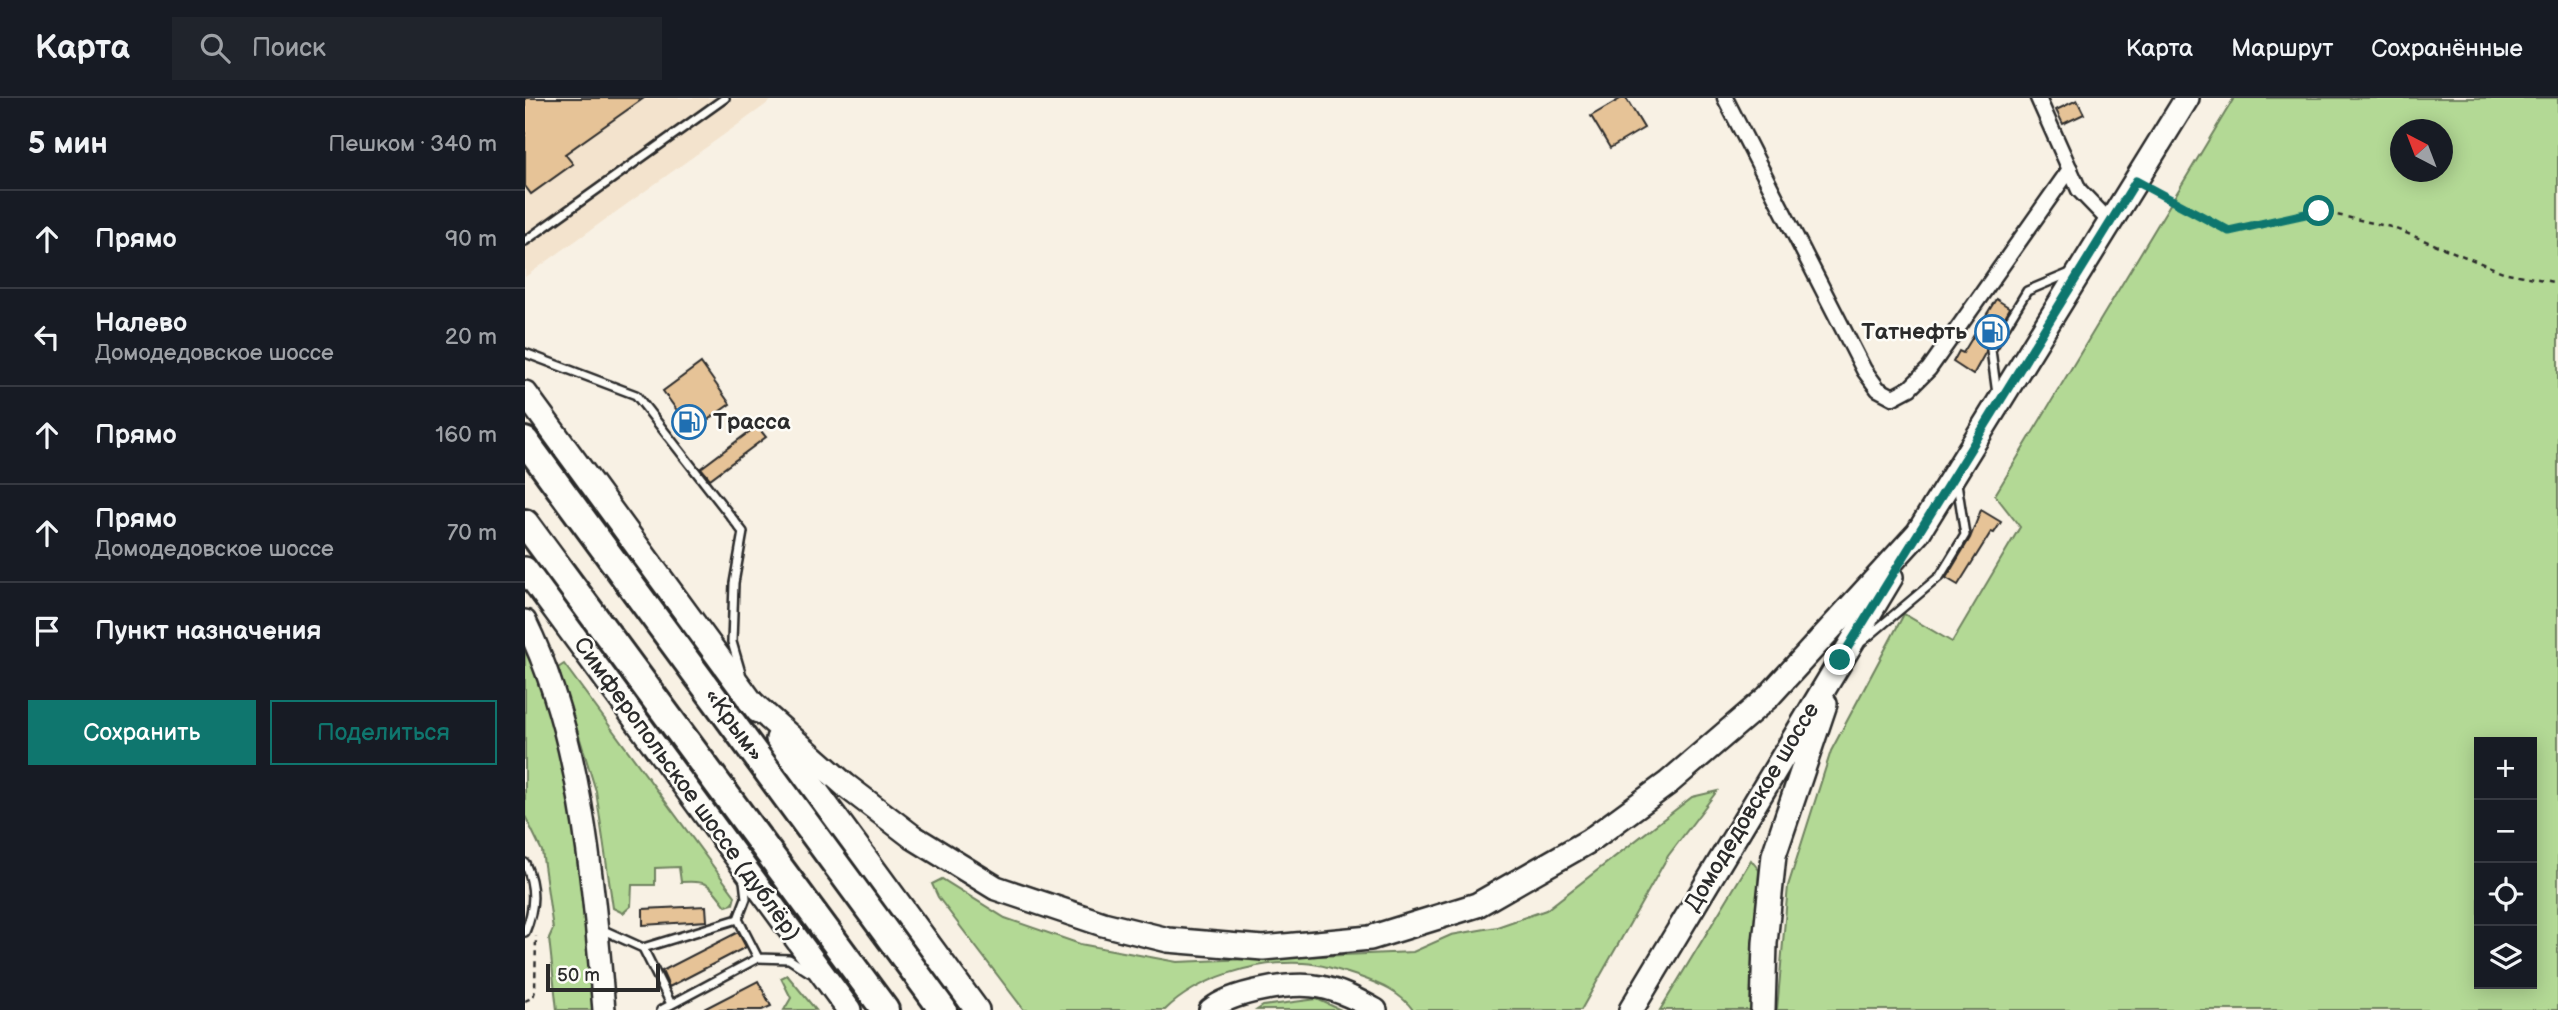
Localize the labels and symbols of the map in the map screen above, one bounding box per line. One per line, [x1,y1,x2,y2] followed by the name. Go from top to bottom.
[2390,119,2453,182] north arrow
[2303,195,2334,226] route start
[1973,313,2011,351] fuel station icon: Татнефть
[1861,318,1967,346] place label: Татнефть
[670,403,708,441] fuel station icon: Трасса
[713,408,791,436] place label: Трасса
[567,632,807,946] street label: Симферопольское шоссе (дублёр)
[1824,644,1855,675] route end
[698,683,770,767] street label: «Крым»
[1678,697,1826,917] street label: Домодедовское шоссе
[546,961,660,993] scale bar

